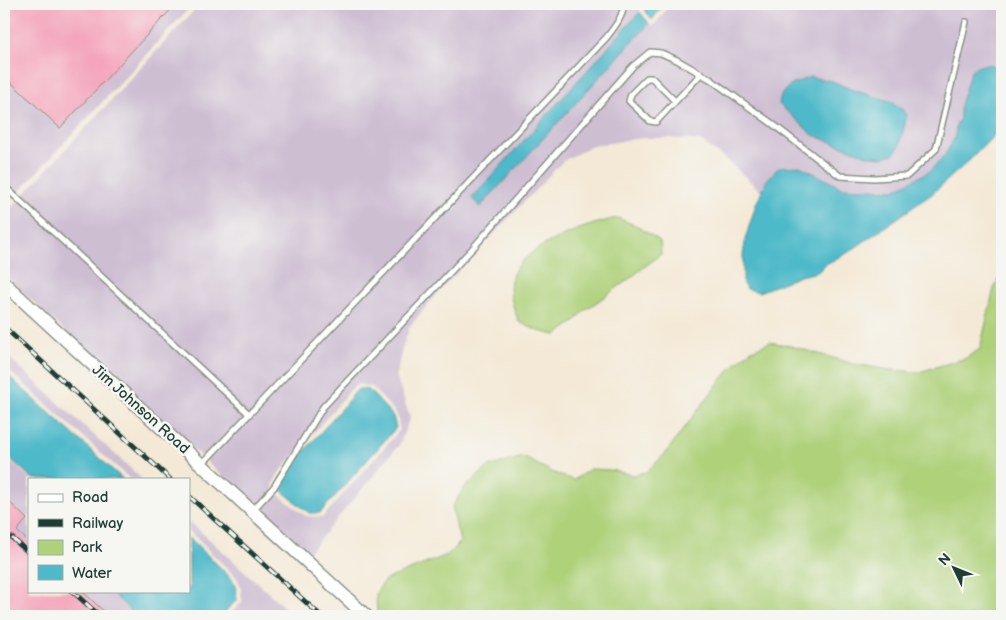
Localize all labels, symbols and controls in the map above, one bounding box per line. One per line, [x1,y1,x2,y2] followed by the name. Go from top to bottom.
[88,361,193,458] street label: Jim Johnson Road
[28,478,190,592] legend
[72,488,108,507] text: Road
[72,514,123,533] text: Railway
[72,538,103,557] text: Park
[928,542,978,592] north arrow
[935,550,955,569] text: N
[72,564,112,583] text: Water

